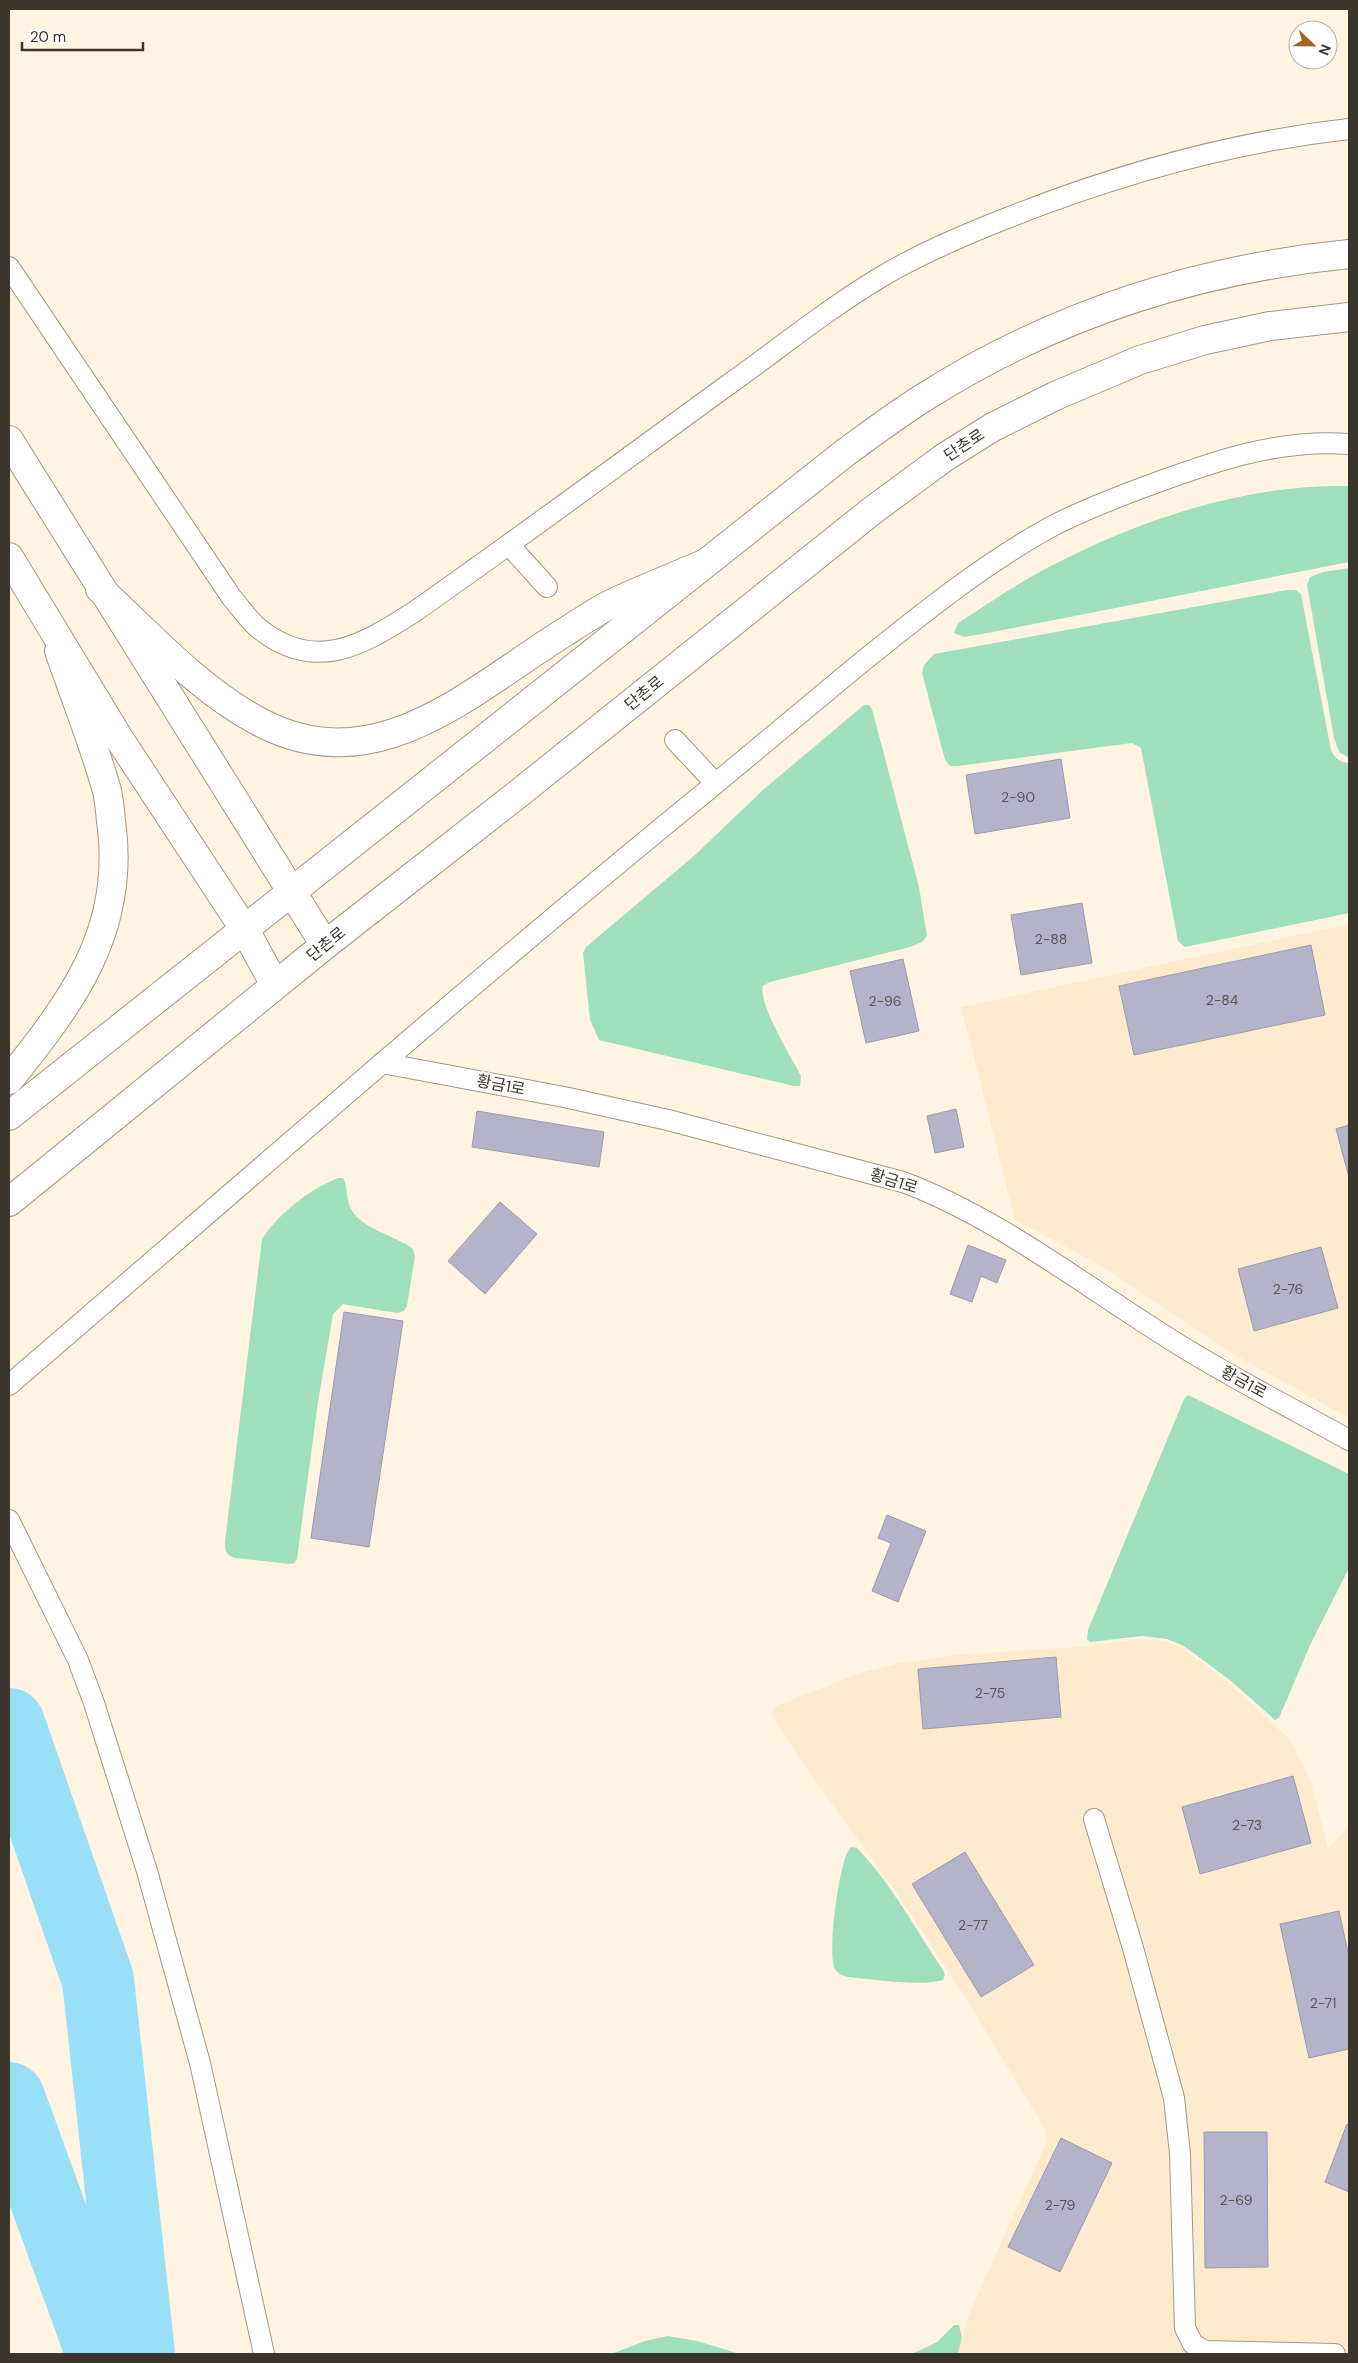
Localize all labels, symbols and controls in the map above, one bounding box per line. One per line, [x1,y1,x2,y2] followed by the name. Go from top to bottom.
[22,20,144,52] scale bar
[1288,20,1338,70] north arrow
[30,27,66,47] text: 20 m
[1315,42,1335,58] text: N
[940,424,988,466] street label: 단촌로
[620,671,668,715] street label: 단촌로
[1001,788,1035,806] house number: 2-90
[302,922,350,966] street label: 단촌로
[1035,930,1067,948] house number: 2-88
[1206,991,1239,1009] house number: 2-84
[868,992,902,1010] house number: 2-96
[475,1070,527,1100] street label: 황금1로
[867,1164,921,1198] street label: 황금1로
[1273,1280,1303,1298] house number: 2-76
[1217,1361,1271,1403] street label: 황금1로
[975,1684,1005,1702] house number: 2-75
[1232,1816,1262,1834] house number: 2-73
[958,1916,988,1934] house number: 2-77
[1310,1994,1336,2012] house number: 2-71
[1220,2191,1253,2209] house number: 2-69
[1045,2196,1076,2214] house number: 2-79

